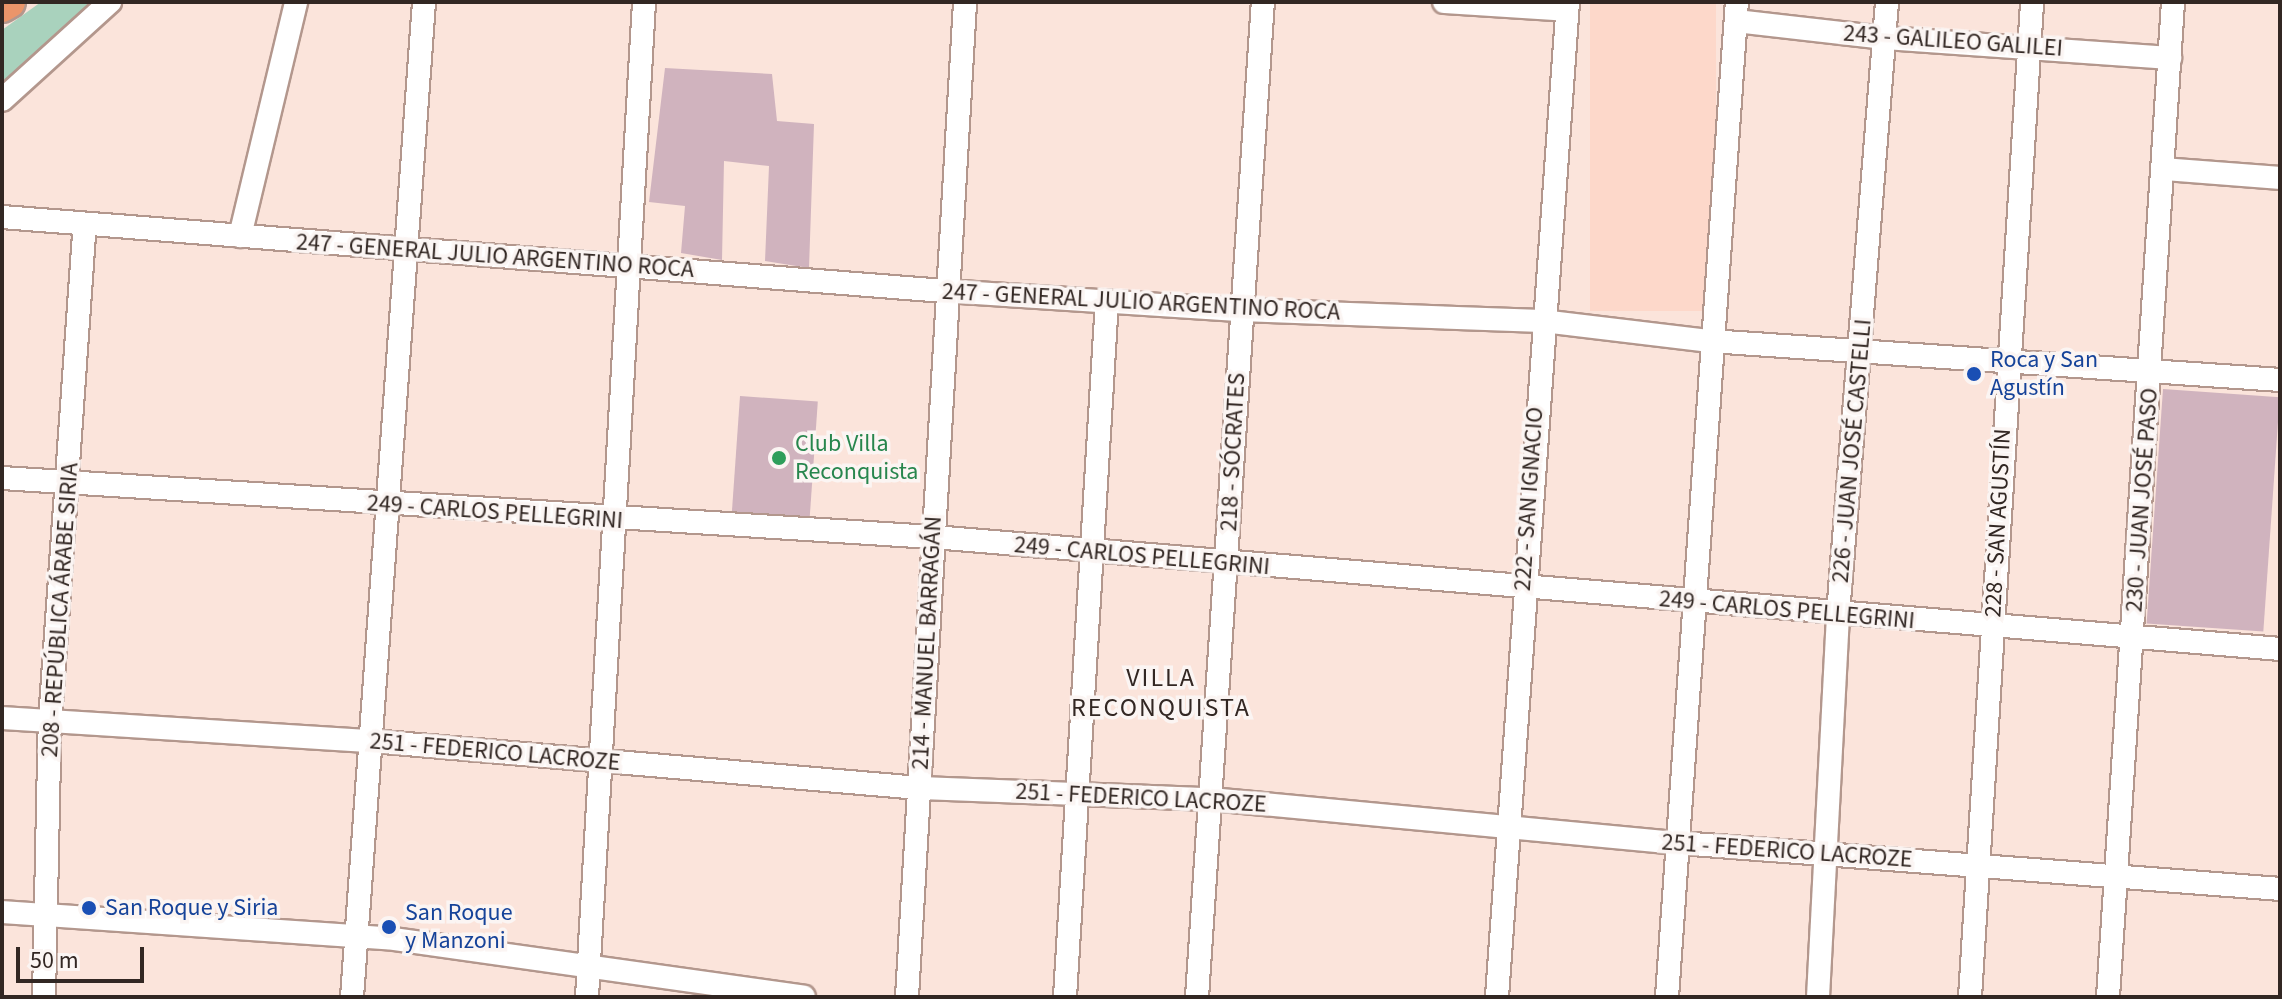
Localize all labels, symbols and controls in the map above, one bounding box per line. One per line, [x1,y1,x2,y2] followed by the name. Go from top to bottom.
[1842,19,2064,63] street label: 243 - GALILEO GALILEI
[295,228,695,284] street label: 247 - GENERAL JULIO ARGENTINO ROCA
[941,277,1341,327] street label: 247 - GENERAL JULIO ARGENTINO ROCA
[1826,318,1878,584] street label: 226 - JUAN JOSÉ CASTELLI
[1990,346,2098,402] place label: Roca y San Agustín
[1965,365,1983,383] marker: Roca y San Agustín
[1214,372,1252,532] street label: 218 - SÓCRATES
[2120,387,2164,613] street label: 230 - JUAN JOSÉ PASO
[1508,406,1550,592] street label: 222 - SAN IGNACIO
[1979,428,2017,618] street label: 228 - SAN AGUSTÍN
[795,430,918,486] place label: Club Villa Reconquista
[770,449,788,467] marker: Club Villa Reconquista
[35,462,85,758] street label: 208 - REPÚBLICA ÁRABE SIRIA
[366,489,624,535] street label: 249 - CARLOS PELLEGRINI
[906,515,948,771] street label: 214 - MANUEL BARRAGÁN
[1013,530,1271,582] street label: 249 - CARLOS PELLEGRINI
[1658,584,1916,636] street label: 249 - CARLOS PELLEGRINI
[1071,662,1251,724] district label: VILLA RECONQUISTA
[369,727,621,777] street label: 251 - FEDERICO LACROZE
[1015,777,1267,819] street label: 251 - FEDERICO LACROZE
[1661,828,1913,874] street label: 251 - FEDERICO LACROZE
[105,894,278,922] place label: San Roque y Siria
[80,899,98,917] marker: San Roque y Siria
[405,899,513,955] place label: San Roque y Manzoni
[380,918,398,936] marker: San Roque y Manzoni
[20,931,148,981] scale bar
[30,943,79,978] text: 50 m

